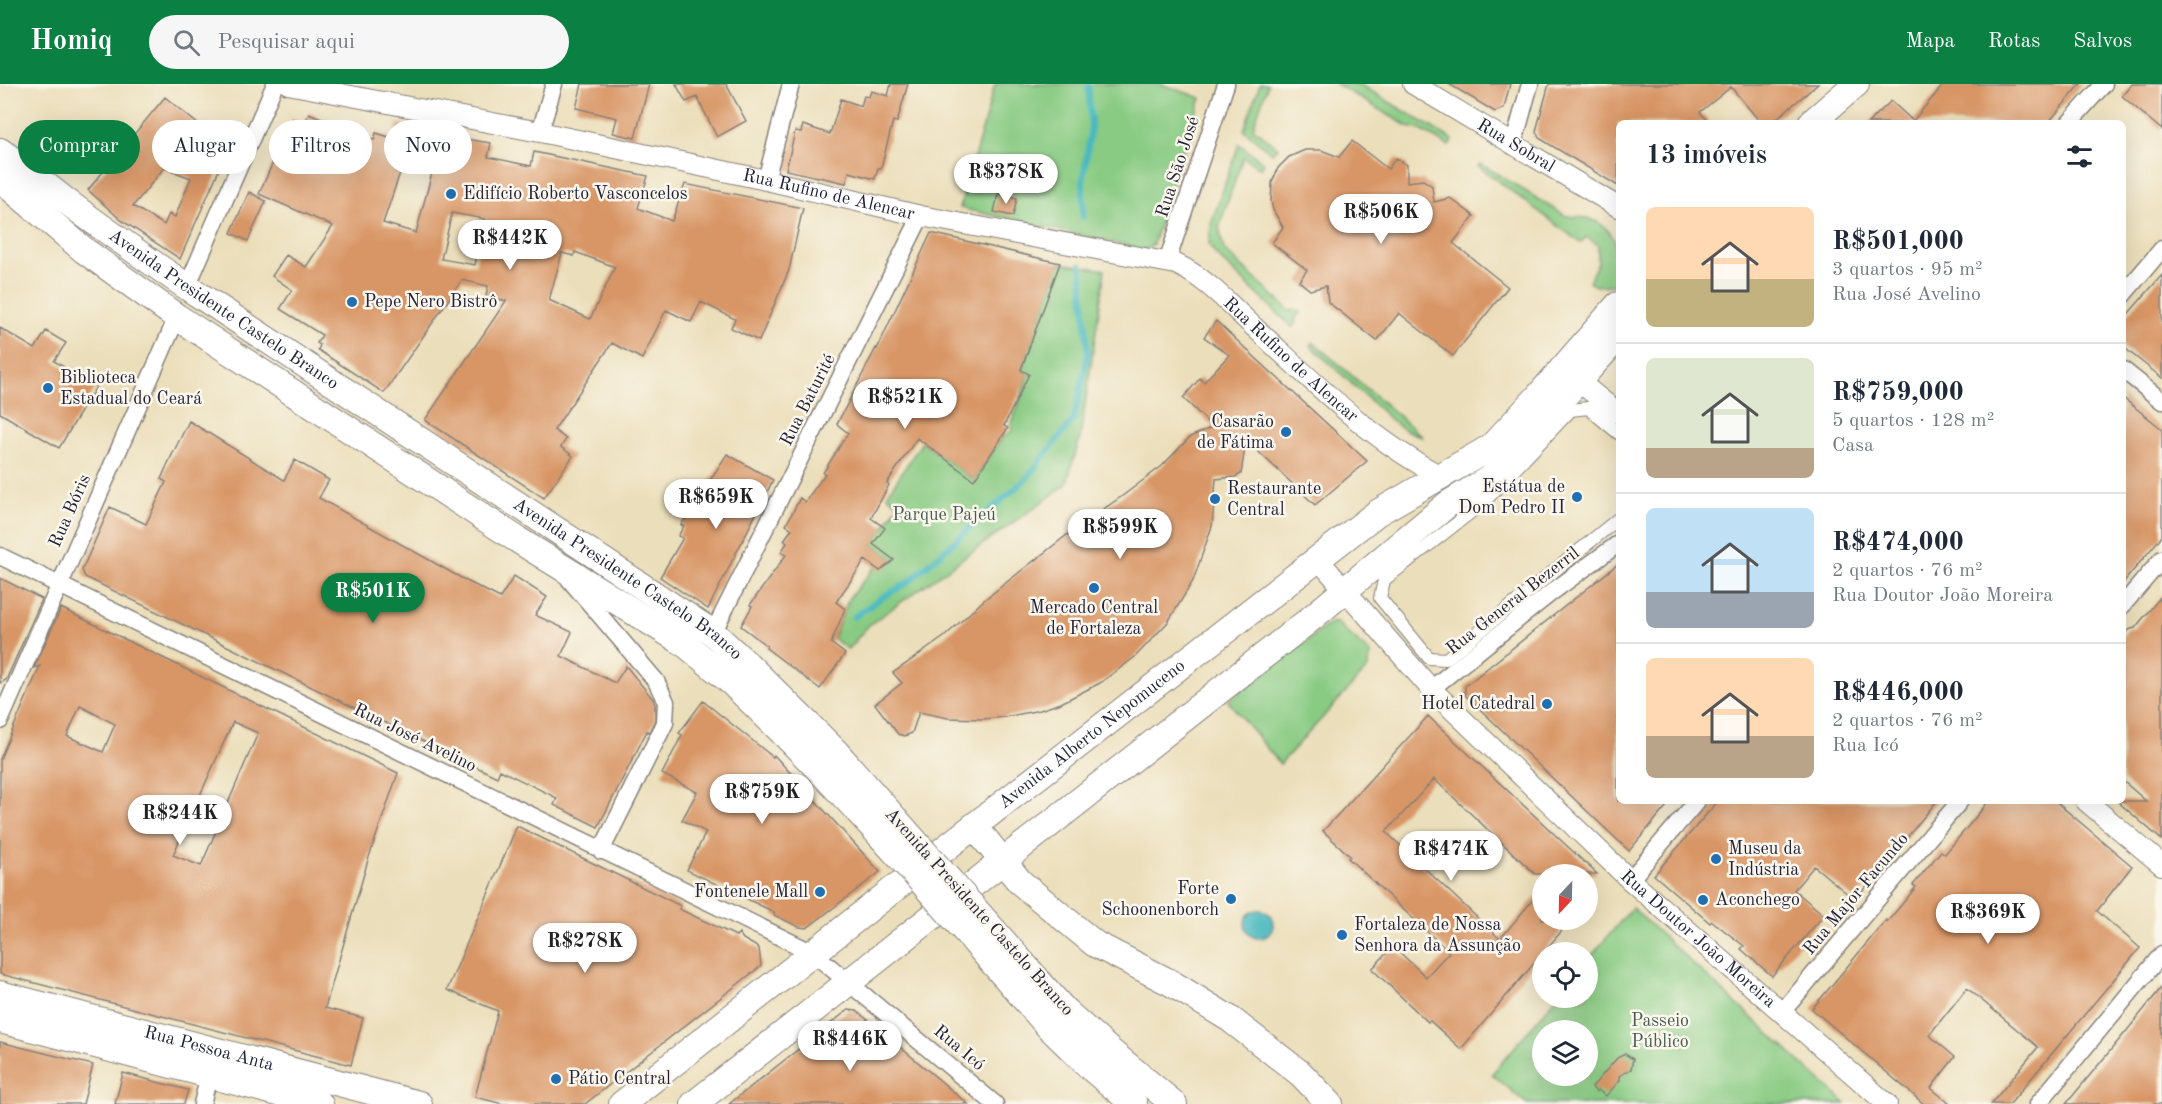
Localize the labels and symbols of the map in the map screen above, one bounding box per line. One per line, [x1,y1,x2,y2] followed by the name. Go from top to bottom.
[1153,114,1203,220] street label: Rua São José
[1474,116,1558,176] street label: Rua Sobral
[957,154,1055,205] pin: R$378K
[741,166,917,223] street label: Rua Rufino de Alencar
[463,185,688,203] place label: Edifício Roberto Vasconcelos
[444,187,458,201] marker: Edifício Roberto Vasconcelos
[1332,194,1430,245] pin: R$506K
[461,220,559,271] pin: R$442K
[105,226,342,393] street label: Avenida Presidente Castelo Branco
[364,293,497,311] place label: Pepe Nero Bistrô
[1220,294,1362,426] street label: Rua Rufino de Alencar
[345,295,359,309] marker: Pepe Nero Bistrô
[777,351,839,449] street label: Rua Baturité
[60,369,202,408] place label: Biblioteca Estadual do Ceará
[856,379,954,430] pin: R$521K
[41,381,55,395] marker: Biblioteca Estadual do Ceará
[1197,413,1274,452] place label: Casarão de Fátima
[1279,425,1293,439] marker: Casarão de Fátima
[46,472,94,550] street label: Rua Bóris
[1458,478,1565,517] place label: Estátua de Dom Pedro II
[667,479,765,530] pin: R$659K
[1227,480,1321,519] place label: Restaurante Central
[1570,490,1584,504] marker: Estátua de Dom Pedro II
[1208,492,1222,506] marker: Restaurante Central
[510,495,745,664] street label: Avenida Presidente Castelo Branco
[892,506,996,524] park label: Parque Pajeú
[1071,509,1169,560] pin: R$599K
[1443,544,1583,658] street label: Rua General Bezerril
[324,573,422,624] pin: R$501K
[1087,581,1101,595] marker: Mercado Central de Fortaleza
[1030,599,1158,638] place label: Mercado Central de Fortaleza
[995,656,1189,812] street label: Avenida Alberto Nepomuceno
[1421,695,1535,713] place label: Hotel Catedral
[1540,697,1554,711] marker: Hotel Catedral
[351,701,479,776] street label: Rua José Avelino
[713,774,811,825] pin: R$759K
[131,795,229,846] pin: R$244K
[881,805,1077,1019] street label: Avenida Presidente Castelo Branco
[1800,830,1912,958] street label: Rua Major Facundo
[1402,831,1500,882] pin: R$474K
[1728,840,1802,879] place label: Museu da Indústria
[1709,852,1723,866] marker: Museu da Indústria
[1532,864,1598,930] north arrow
[1617,867,1779,1011] street label: Rua Doutor João Moreira
[1101,880,1219,919] place label: Forte Schoonenborch
[694,883,808,901] place label: Fontenele Mall
[813,885,827,899] marker: Fontenele Mall
[1715,891,1800,909] place label: Aconchego
[1224,892,1238,906] marker: Forte Schoonenborch
[1696,893,1710,907] marker: Aconchego
[1939,894,2037,945] pin: R$369K
[1354,916,1521,955] place label: Fortaleza de Nossa Senhora da Assunção
[536,923,634,974] pin: R$278K
[1335,928,1349,942] marker: Fortaleza de Nossa Senhora da Assunção
[1631,1012,1689,1051] park label: Passeio Público
[801,1021,899,1072] pin: R$446K
[930,1022,988,1074] street label: Rua Icó
[142,1023,276,1075] street label: Rua Pessoa Anta
[568,1070,671,1088] place label: Pátio Central
[549,1072,563,1086] marker: Pátio Central

